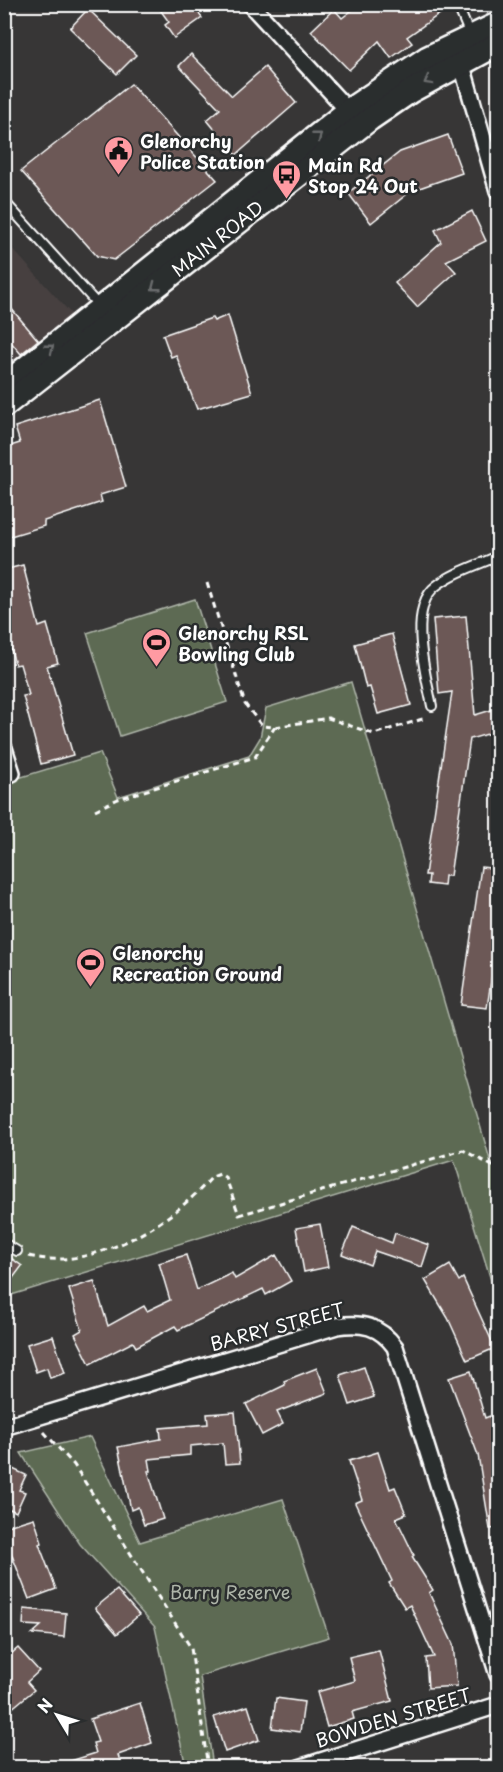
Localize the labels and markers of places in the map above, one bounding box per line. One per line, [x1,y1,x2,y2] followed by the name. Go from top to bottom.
[140,127,265,175] place label: Glenorchy Police Station
[103,134,135,176] public building icon: Glenorchy Police Station
[308,151,418,199] place label: Main Rd Stop 24 Out
[271,158,303,200] bus stop icon: Main Rd Stop 24 Out
[178,619,309,667] place label: Glenorchy RSL Bowling Club
[141,626,173,668] sports icon: Glenorchy RSL Bowling Club
[112,939,282,987] place label: Glenorchy Recreation Ground
[75,946,107,988] sports icon: Glenorchy Recreation Ground

